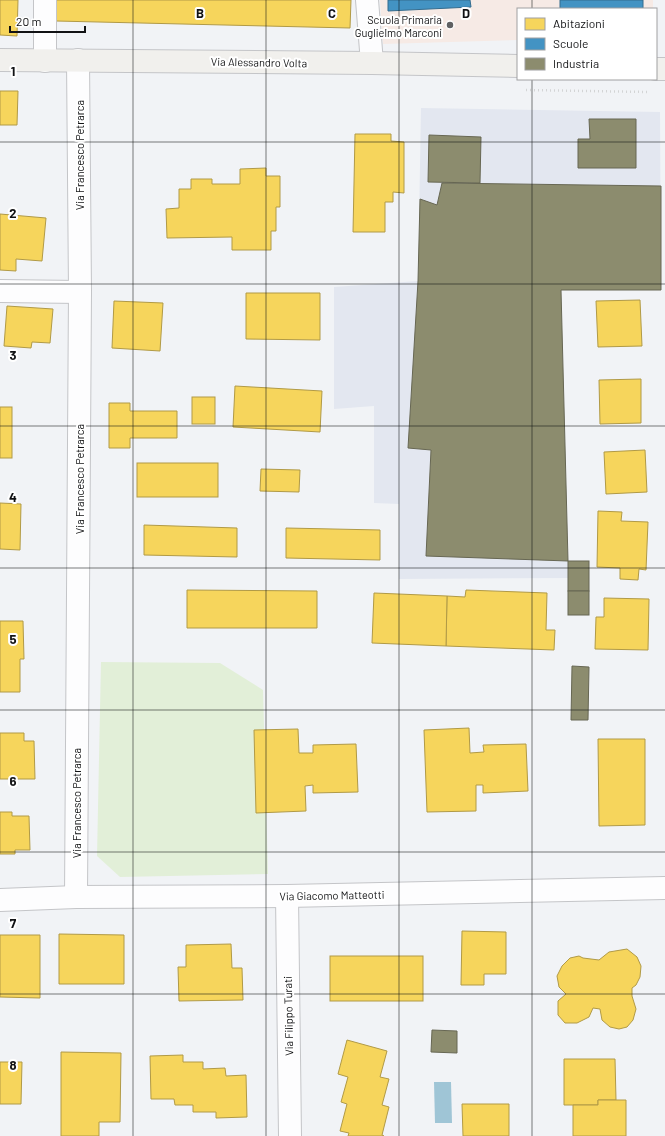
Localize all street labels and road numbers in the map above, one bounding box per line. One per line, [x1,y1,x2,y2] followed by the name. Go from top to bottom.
[211,55,307,69] street label: Via Alessandro Volta
[73,100,86,210] street label: Via Francesco Petrarca
[73,424,86,534] street label: Via Francesco Petrarca
[70,748,83,858] street label: Via Francesco Petrarca
[279,888,385,902] street label: Via Giacomo Matteotti
[281,976,295,1056] street label: Via Filippo Turati

